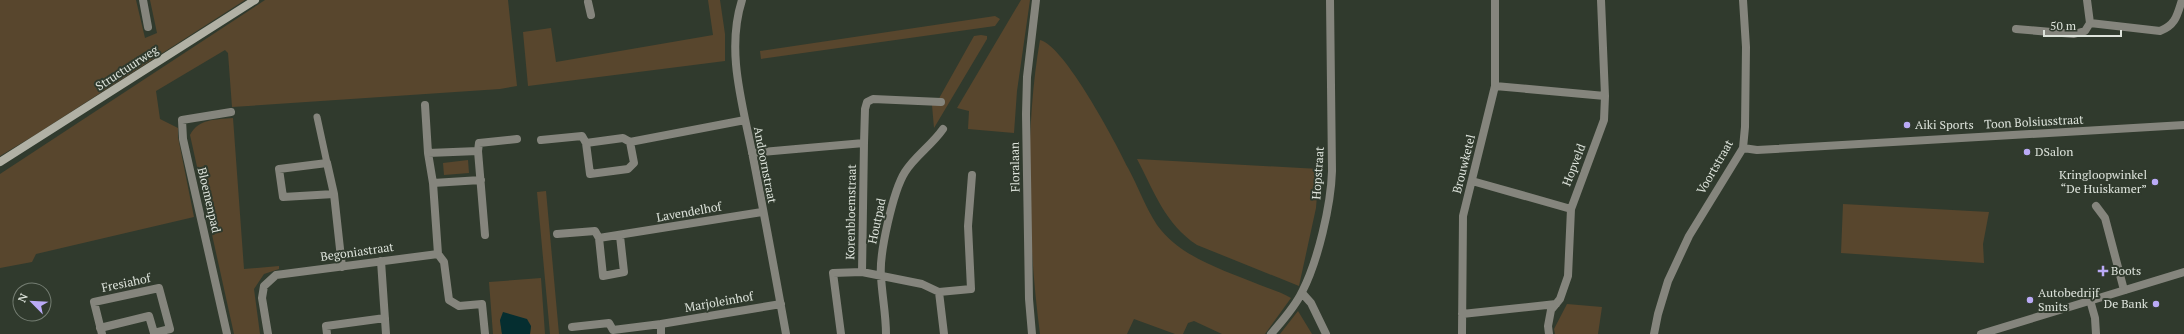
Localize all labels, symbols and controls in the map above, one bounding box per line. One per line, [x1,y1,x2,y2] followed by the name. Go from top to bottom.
[2044,12,2121,38] scale bar
[2050,18,2077,33] text: 50 m
[93,41,162,93] street label: Structuurweg
[1984,111,2085,132] street label: Toon Bolsiusstraat
[1915,117,1974,132] place label: Aiki Sports
[1902,120,1912,130] marker: Aiki Sports
[751,125,780,205] street label: Andoornstraat
[1449,132,1478,195] street label: Brouwketel
[1693,136,1736,197] street label: Voortstraat
[1559,141,1589,188] street label: Hopveld
[1007,142,1022,192] street label: Floralaan
[2035,144,2073,159] place label: DSalon
[1308,145,1327,200] street label: Hopstraat
[2022,147,2032,157] marker: DSalon
[842,164,859,260] street label: Korenbloemstraat
[195,166,224,234] street label: Bloemenpad
[2059,167,2147,196] place label: Kringloopwinkel “De Huiskamer”
[2150,177,2160,187] marker: Kringloopwinkel “De Huiskamer”
[864,196,889,245] street label: Houtpad
[655,198,723,225] street label: Lavendelhof
[319,239,395,264] street label: Begoniastraat
[2111,263,2141,278] place label: Boots
[2098,266,2108,276] marker: Boots
[100,270,153,295] street label: Fresiahof
[12,282,52,322] north arrow
[2038,285,2100,314] place label: Autobedrijf Smits
[683,288,755,315] street label: Marjoleinhof
[15,291,31,305] text: N
[2025,295,2035,305] marker: Autobedrijf Smits
[2104,296,2149,311] place label: De Bank
[2151,299,2161,309] marker: De Bank

